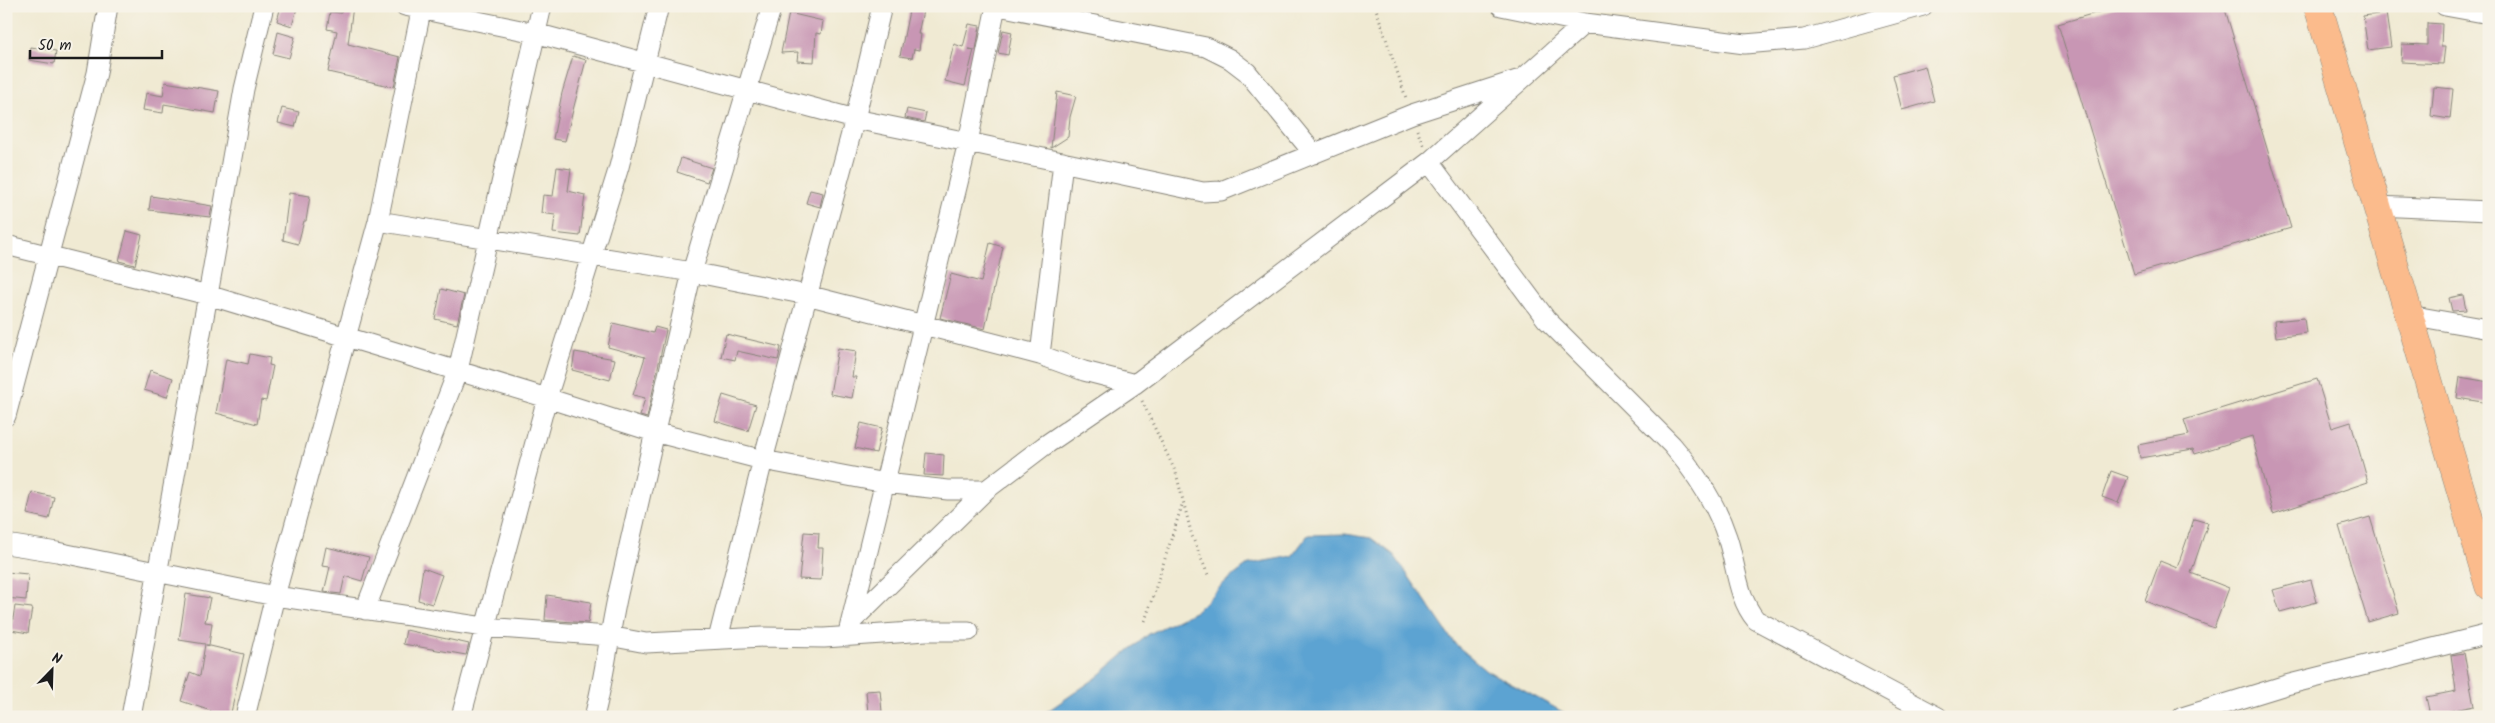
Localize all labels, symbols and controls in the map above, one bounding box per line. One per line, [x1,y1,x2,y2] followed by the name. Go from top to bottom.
[30,28,162,60] scale bar
[38,34,72,58] text: 50 m
[28,646,78,696] north arrow
[48,647,65,671] text: N

